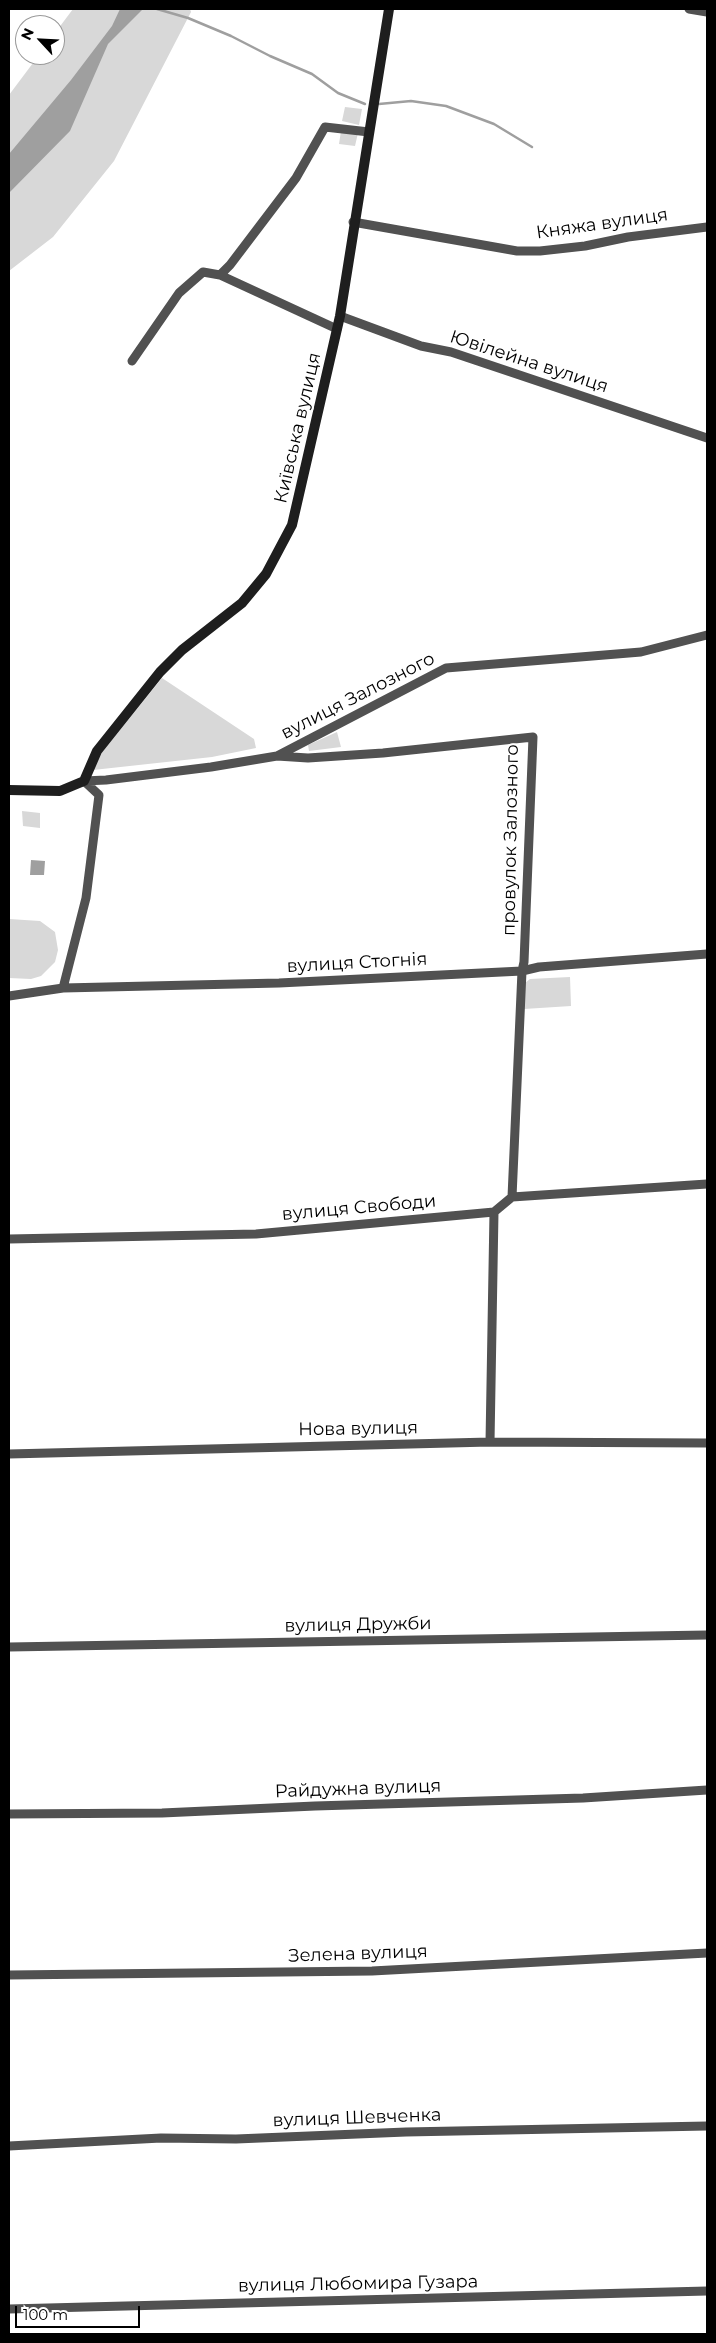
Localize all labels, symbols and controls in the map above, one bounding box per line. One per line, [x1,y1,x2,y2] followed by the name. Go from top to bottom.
[15,15,65,65] north arrow
[17,25,38,43] text: N
[535,204,669,244] street label: Княжа вулиця
[447,326,611,398] street label: Ювілейна вулиця
[270,351,326,505] street label: Київська вулиця
[278,648,438,744] street label: вулиця Залозного
[499,744,523,936] street label: провулок Залозного
[286,949,428,977] street label: вулиця Стогнія
[281,1190,437,1226] street label: вулиця Свободи
[298,1417,418,1441] street label: Нова вулиця
[284,1613,432,1637] street label: вулиця Дружби
[274,1775,442,1803] street label: Райдужна вулиця
[288,1941,428,1967] street label: Зелена вулиця
[272,2104,442,2132] street label: вулиця Шевченка
[238,2271,478,2297] street label: вулиця Любомира Гузара
[18,2296,142,2328] scale bar
[23,2305,68,2324] text: 100 m

